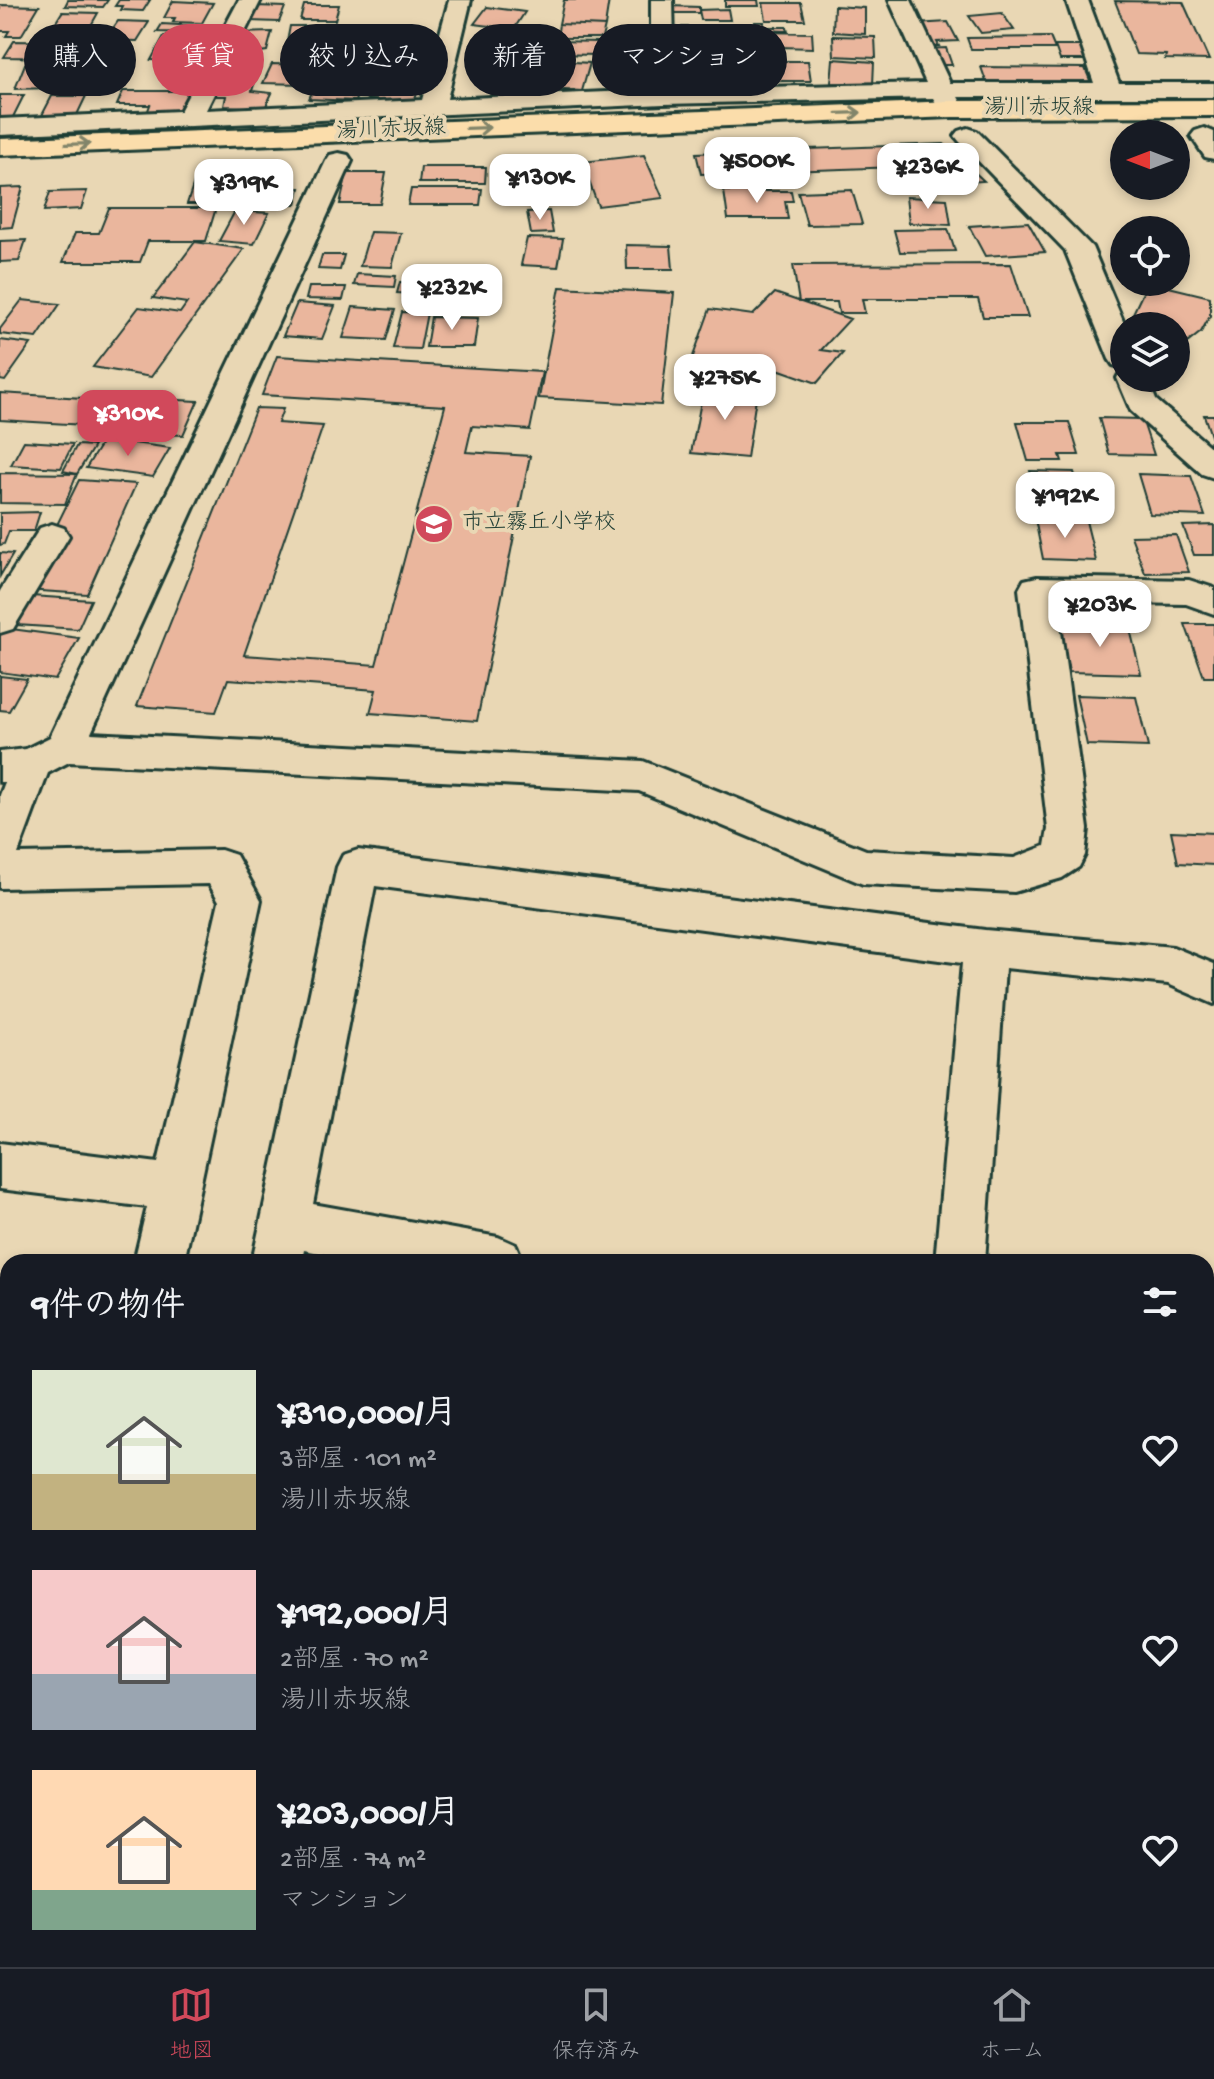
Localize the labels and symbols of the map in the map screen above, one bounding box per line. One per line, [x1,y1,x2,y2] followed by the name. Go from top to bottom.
[984,95,1094,122] street label: 湯川赤坂線
[835,106,862,121] one-way arrow
[336,115,446,146] street label: 湯川赤坂線
[464,120,491,135] one-way arrow
[1110,120,1190,200] north arrow
[64,136,91,151] one-way arrow
[701,137,813,205] pin: ¥500K
[872,143,984,211] pin: ¥236K
[484,154,596,222] pin: ¥130K
[188,159,300,227] pin: ¥319K
[396,264,508,332] pin: ¥232K
[669,354,781,422] pin: ¥275K
[72,390,184,458] pin: ¥310K
[1009,472,1121,540] pin: ¥192K
[413,503,455,545] school or university icon: 市立霧丘小学校
[462,510,616,537] place label: 市立霧丘小学校
[1044,581,1156,649] pin: ¥203K

